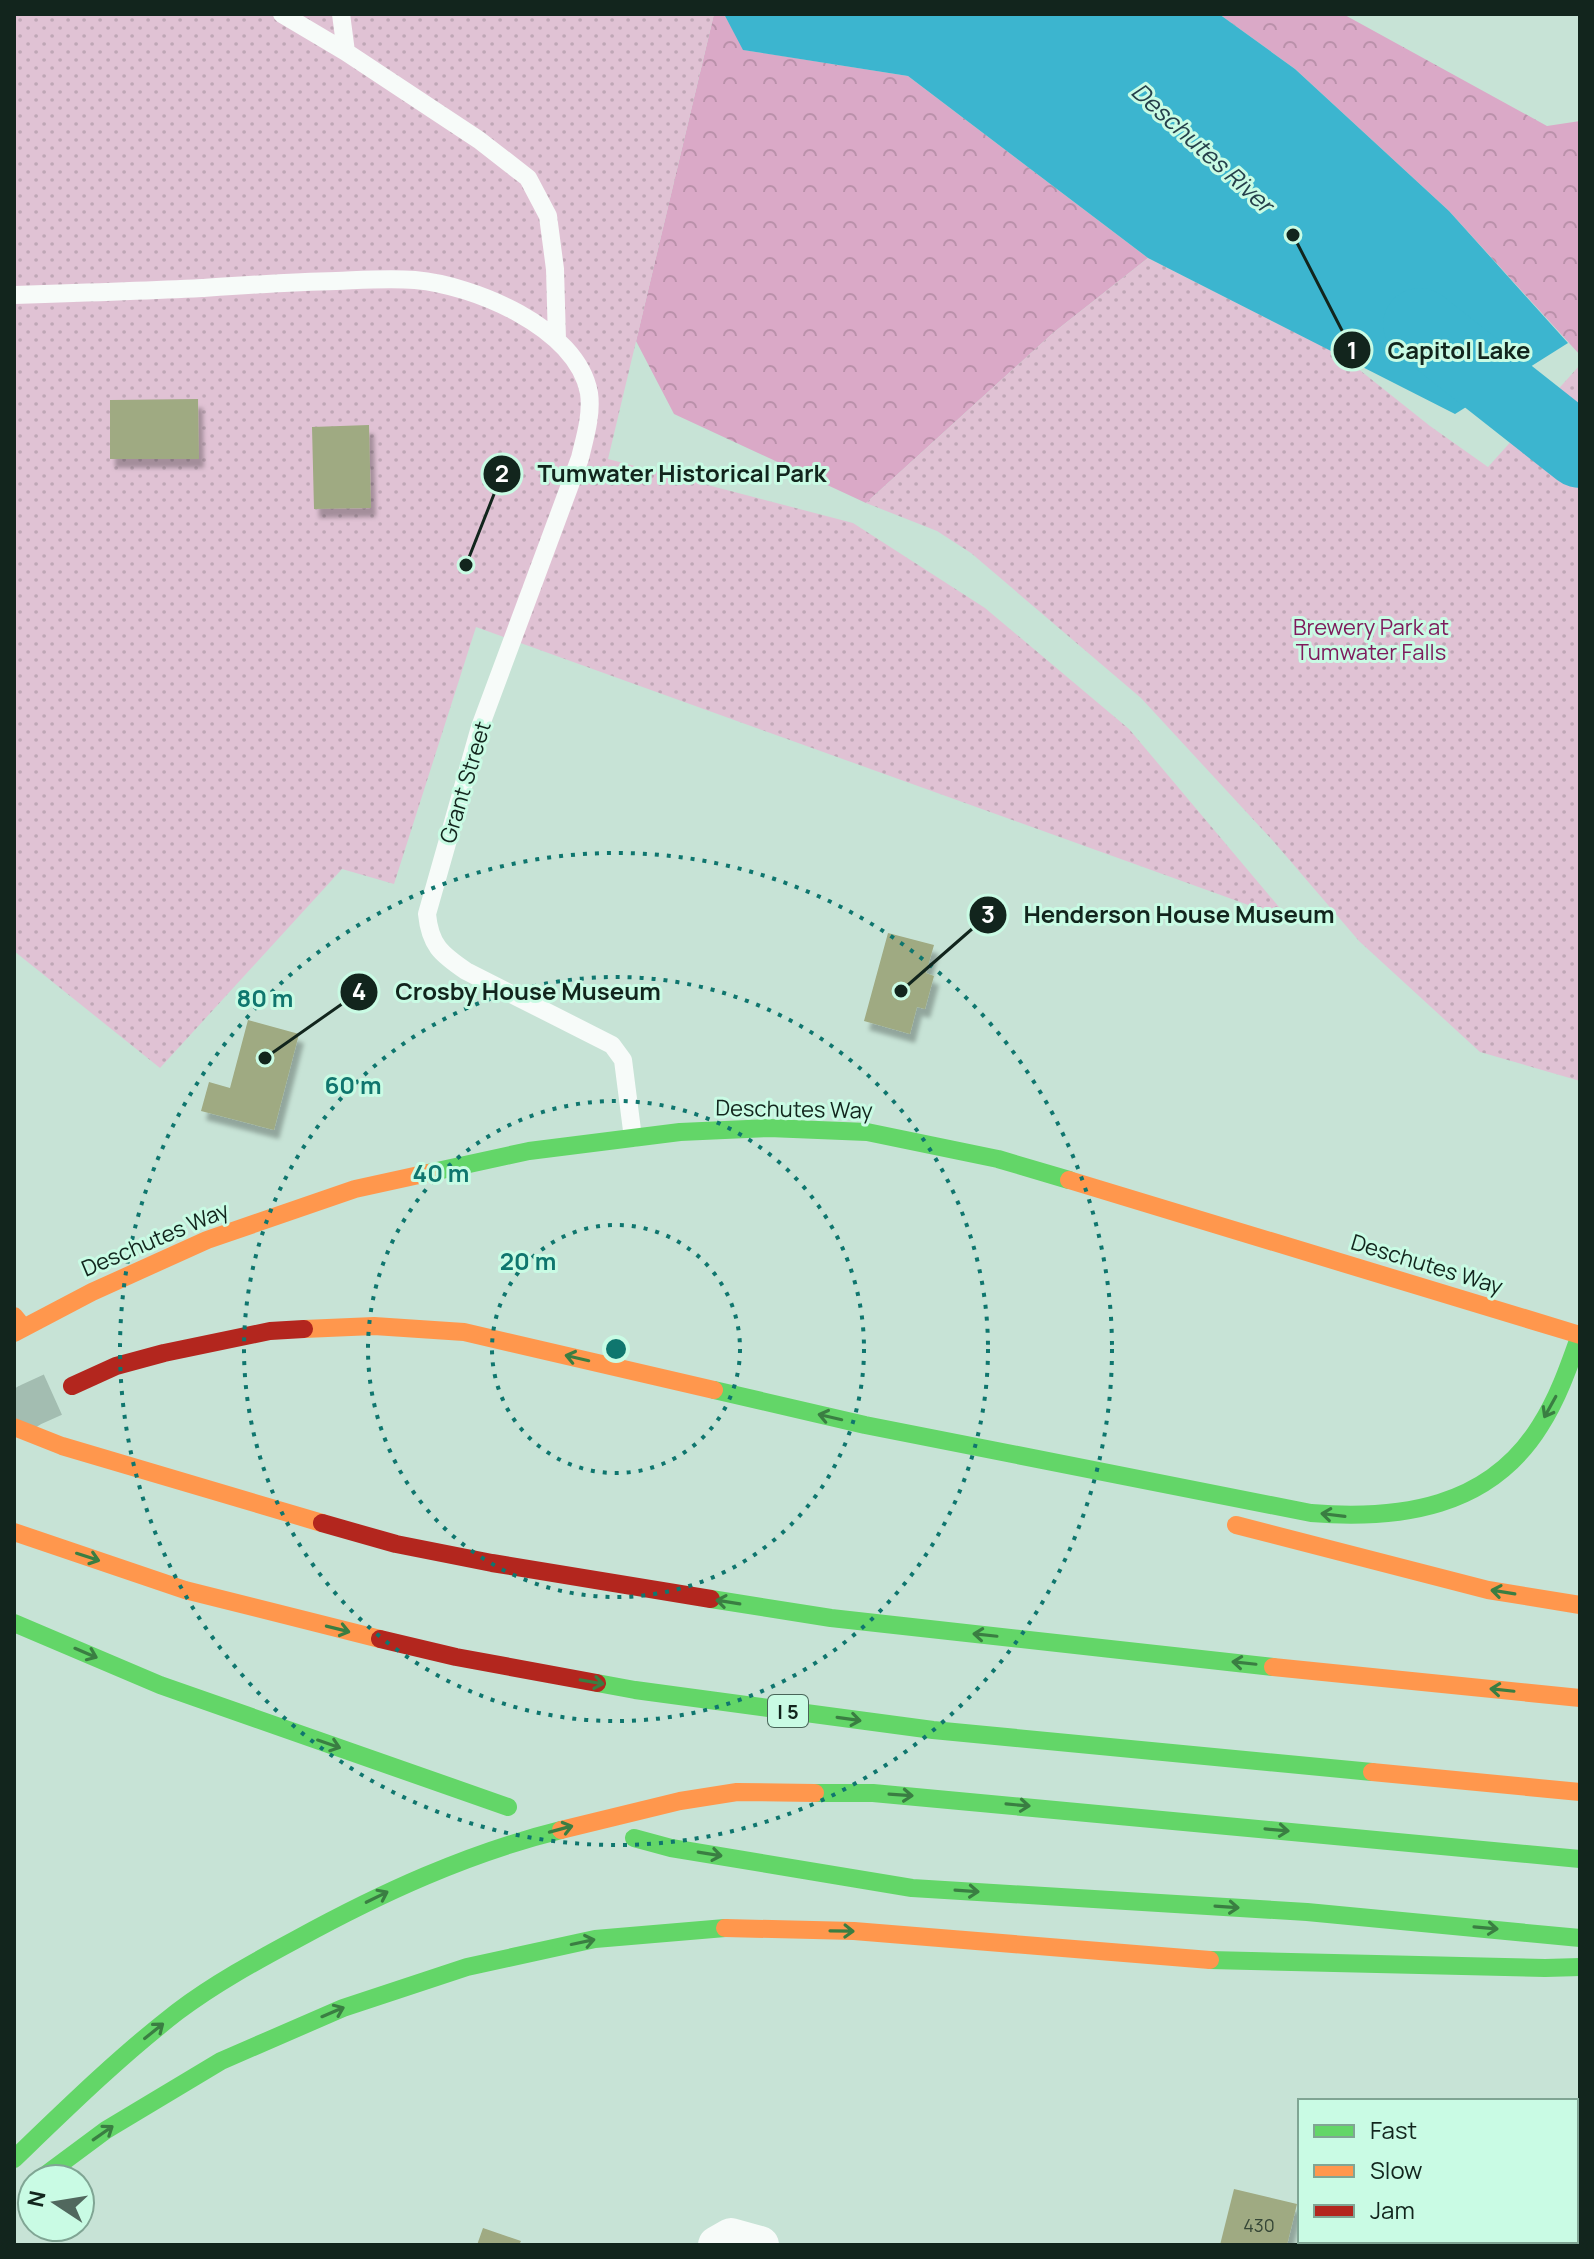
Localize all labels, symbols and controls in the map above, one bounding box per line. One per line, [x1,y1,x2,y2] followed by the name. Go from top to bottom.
[1125,74,1283,222] water label: Deschutes River
[1332,326,1547,374] callout: Capitol Lake
[1347,333,1357,366] text: 1
[1388,333,1530,366] text: Capitol Lake
[482,450,843,498] callout: Tumwater Historical Park
[495,456,509,489] text: 2
[537,456,828,489] text: Tumwater Historical Park
[1293,612,1449,667] park label: Brewery Park at Tumwater Falls
[432,717,498,847] street label: Grant Street
[968,891,1351,939] callout: Henderson House Museum
[981,897,995,930] text: 3
[1023,897,1335,930] text: Henderson House Museum
[339,968,677,1016] callout: Crosby House Museum
[352,974,366,1007] text: 4
[395,974,661,1007] text: Crosby House Museum
[237,981,293,1014] text: 80 m
[324,1068,382,1101] text: 60 m
[715,1093,873,1125] street label: Deschutes Way
[413,1156,469,1189] text: 40 m
[77,1194,234,1284] street label: Deschutes Way
[1347,1227,1507,1301] street label: Deschutes Way
[500,1244,556,1277] text: 20 m
[602,1335,630,1363] centre of rings
[565,1350,590,1365] one-way arrow
[1541,1395,1557,1418] one-way arrow
[818,1409,844,1424] one-way arrow
[1320,1508,1347,1523] one-way arrow
[75,1551,100,1565] one-way arrow
[1491,1584,1516,1599] one-way arrow
[715,1593,741,1608] one-way arrow
[324,1622,350,1637] one-way arrow
[972,1628,999,1643] one-way arrow
[73,1647,98,1662] one-way arrow
[1231,1656,1258,1671] one-way arrow
[579,1676,604,1691] one-way arrow
[1489,1683,1516,1698] one-way arrow
[768,1695,808,1727] road number: I 5
[836,1712,862,1727] one-way arrow
[316,1738,341,1752] one-way arrow
[887,1788,914,1803] one-way arrow
[1005,1798,1031,1813] one-way arrow
[547,1821,573,1836] one-way arrow
[1263,1823,1290,1838] one-way arrow
[697,1847,722,1862] one-way arrow
[953,1884,980,1899] one-way arrow
[364,1889,388,1904] one-way arrow
[1213,1900,1240,1915] one-way arrow
[1472,1921,1499,1936] one-way arrow
[828,1923,855,1939] one-way arrow
[569,1934,595,1949] one-way arrow
[320,2004,345,2019] one-way arrow
[143,2022,164,2040] one-way arrow
[1298,2099,1578,2243] legend
[1370,2113,1417,2146] text: Fast
[92,2125,114,2141] one-way arrow
[1370,2153,1423,2186] text: Slow
[16,2163,96,2243] north arrow
[20,2188,53,2210] text: N
[1370,2193,1415,2226] text: Jam
[1243,2213,1275,2237] house number: 430

